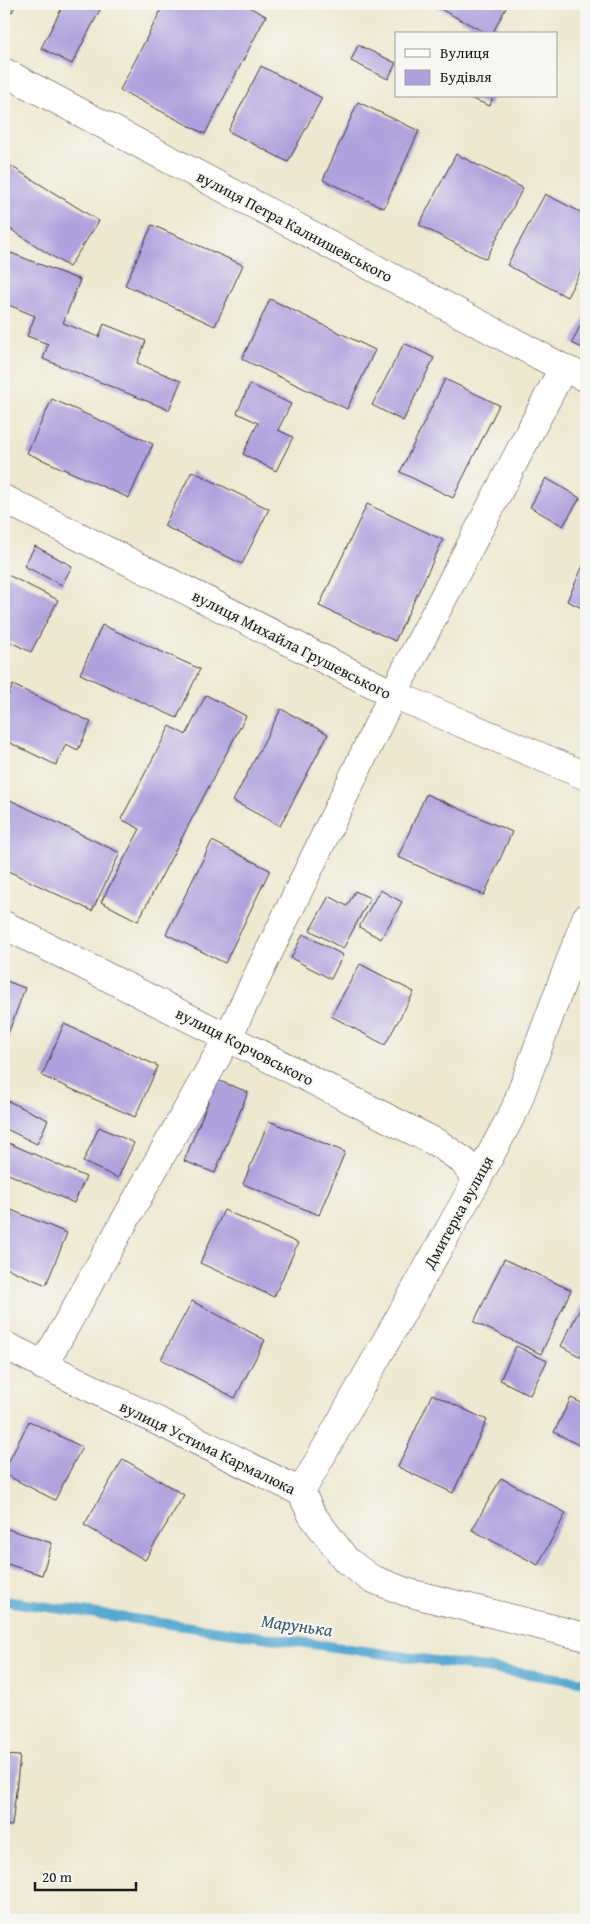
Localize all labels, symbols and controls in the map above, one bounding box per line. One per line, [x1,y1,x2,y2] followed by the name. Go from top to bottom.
[395,32,558,98] legend
[440,42,490,63] text: Вулиця
[440,66,492,87] text: Будівля
[193,164,397,288] street label: вулиця Петра Калнишевського
[188,583,396,705] street label: вулиця Михайла Грушевського
[172,1001,318,1091] street label: вулиця Корчовського
[416,1151,499,1274] street label: Дмитерка вулиця
[116,1394,300,1500] street label: вулиця Устима Кармалюка
[260,1607,335,1643] water label: Марунька
[35,1859,136,1891] scale bar
[42,1866,73,1887] text: 20 m

